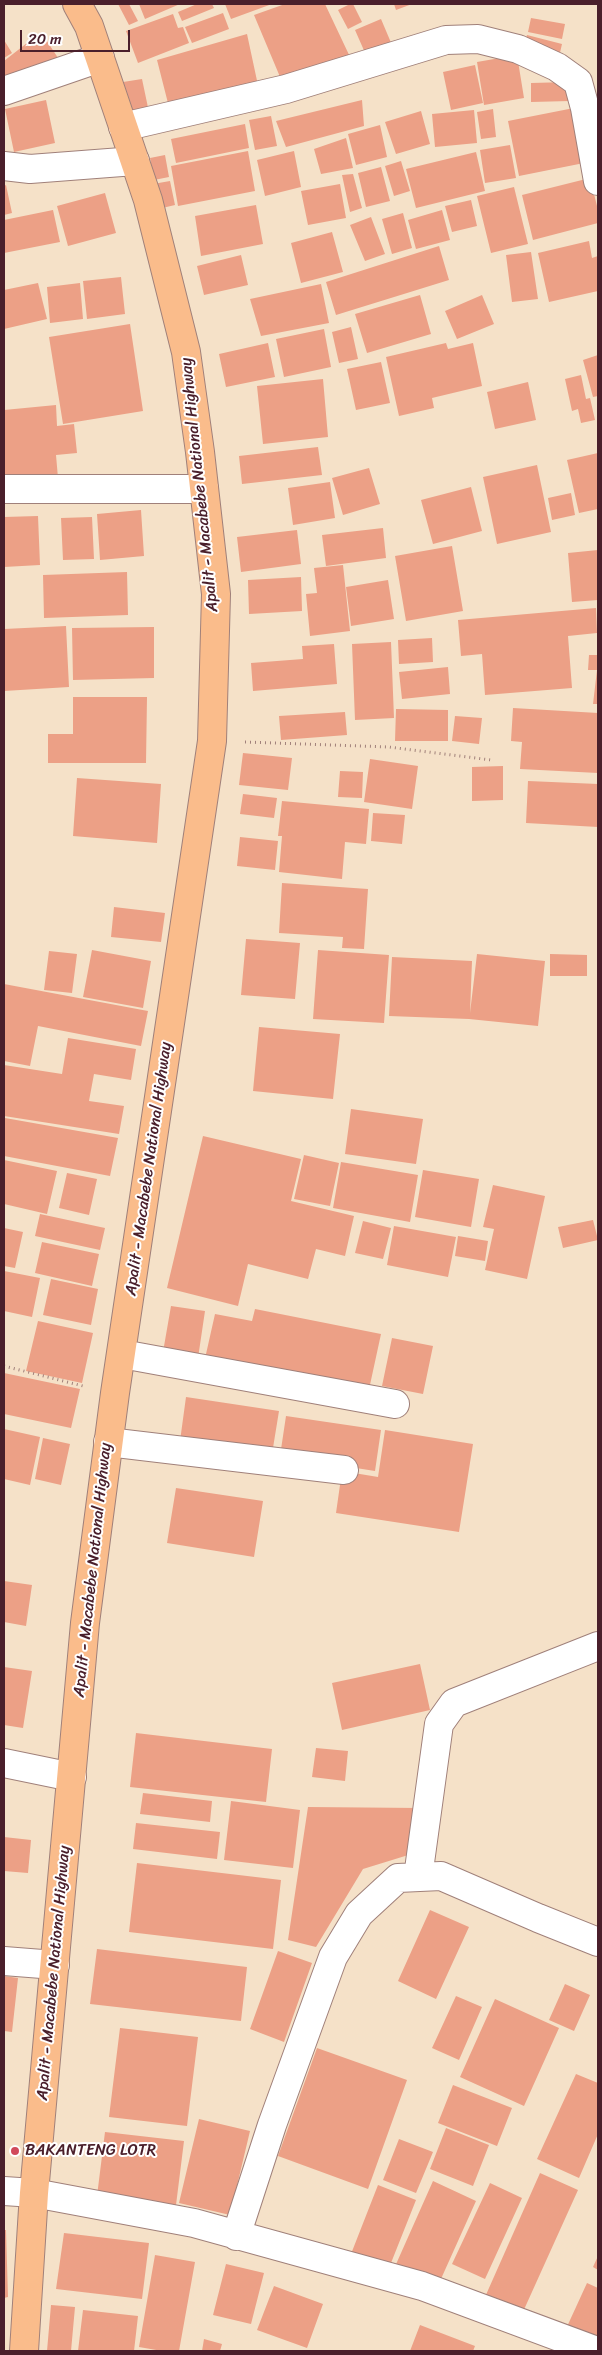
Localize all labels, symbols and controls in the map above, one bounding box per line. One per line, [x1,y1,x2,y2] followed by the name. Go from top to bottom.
[22,20,132,52] scale bar
[28,26,62,52] text: 20 m
[177,357,223,613] street label: Apalit - Macabebe National Highway
[122,1041,176,1297] street label: Apalit - Macabebe National Highway
[70,1442,116,1698] street label: Apalit - Macabebe National Highway
[33,1845,75,2101] street label: Apalit - Macabebe National Highway
[25,2141,156,2161] place label: BAKANTENG LOTR
[9,2145,21,2157] marker: BAKANTENG LOTR

